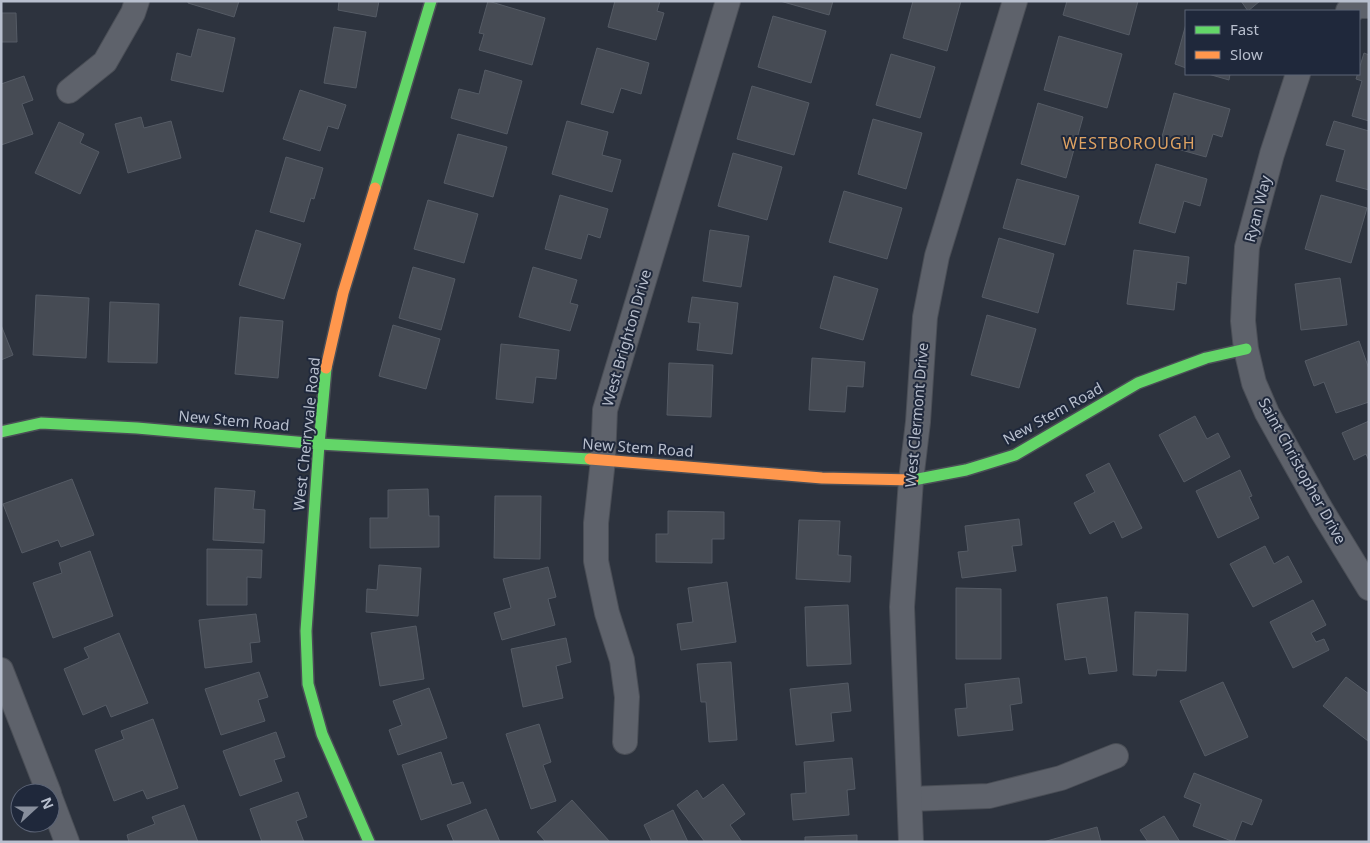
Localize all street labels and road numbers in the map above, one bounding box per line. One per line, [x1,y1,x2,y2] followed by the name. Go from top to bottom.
[1239,173,1275,244] street label: Ryan Way
[597,267,655,409] street label: West Brighton Drive
[900,342,932,488] street label: West Clermont Drive
[288,356,324,512] street label: West Cherryvale Road
[999,377,1106,449] street label: New Stem Road
[1254,394,1351,547] street label: Saint Christopher Drive
[178,405,290,435] street label: New Stem Road
[582,433,694,461] street label: New Stem Road

